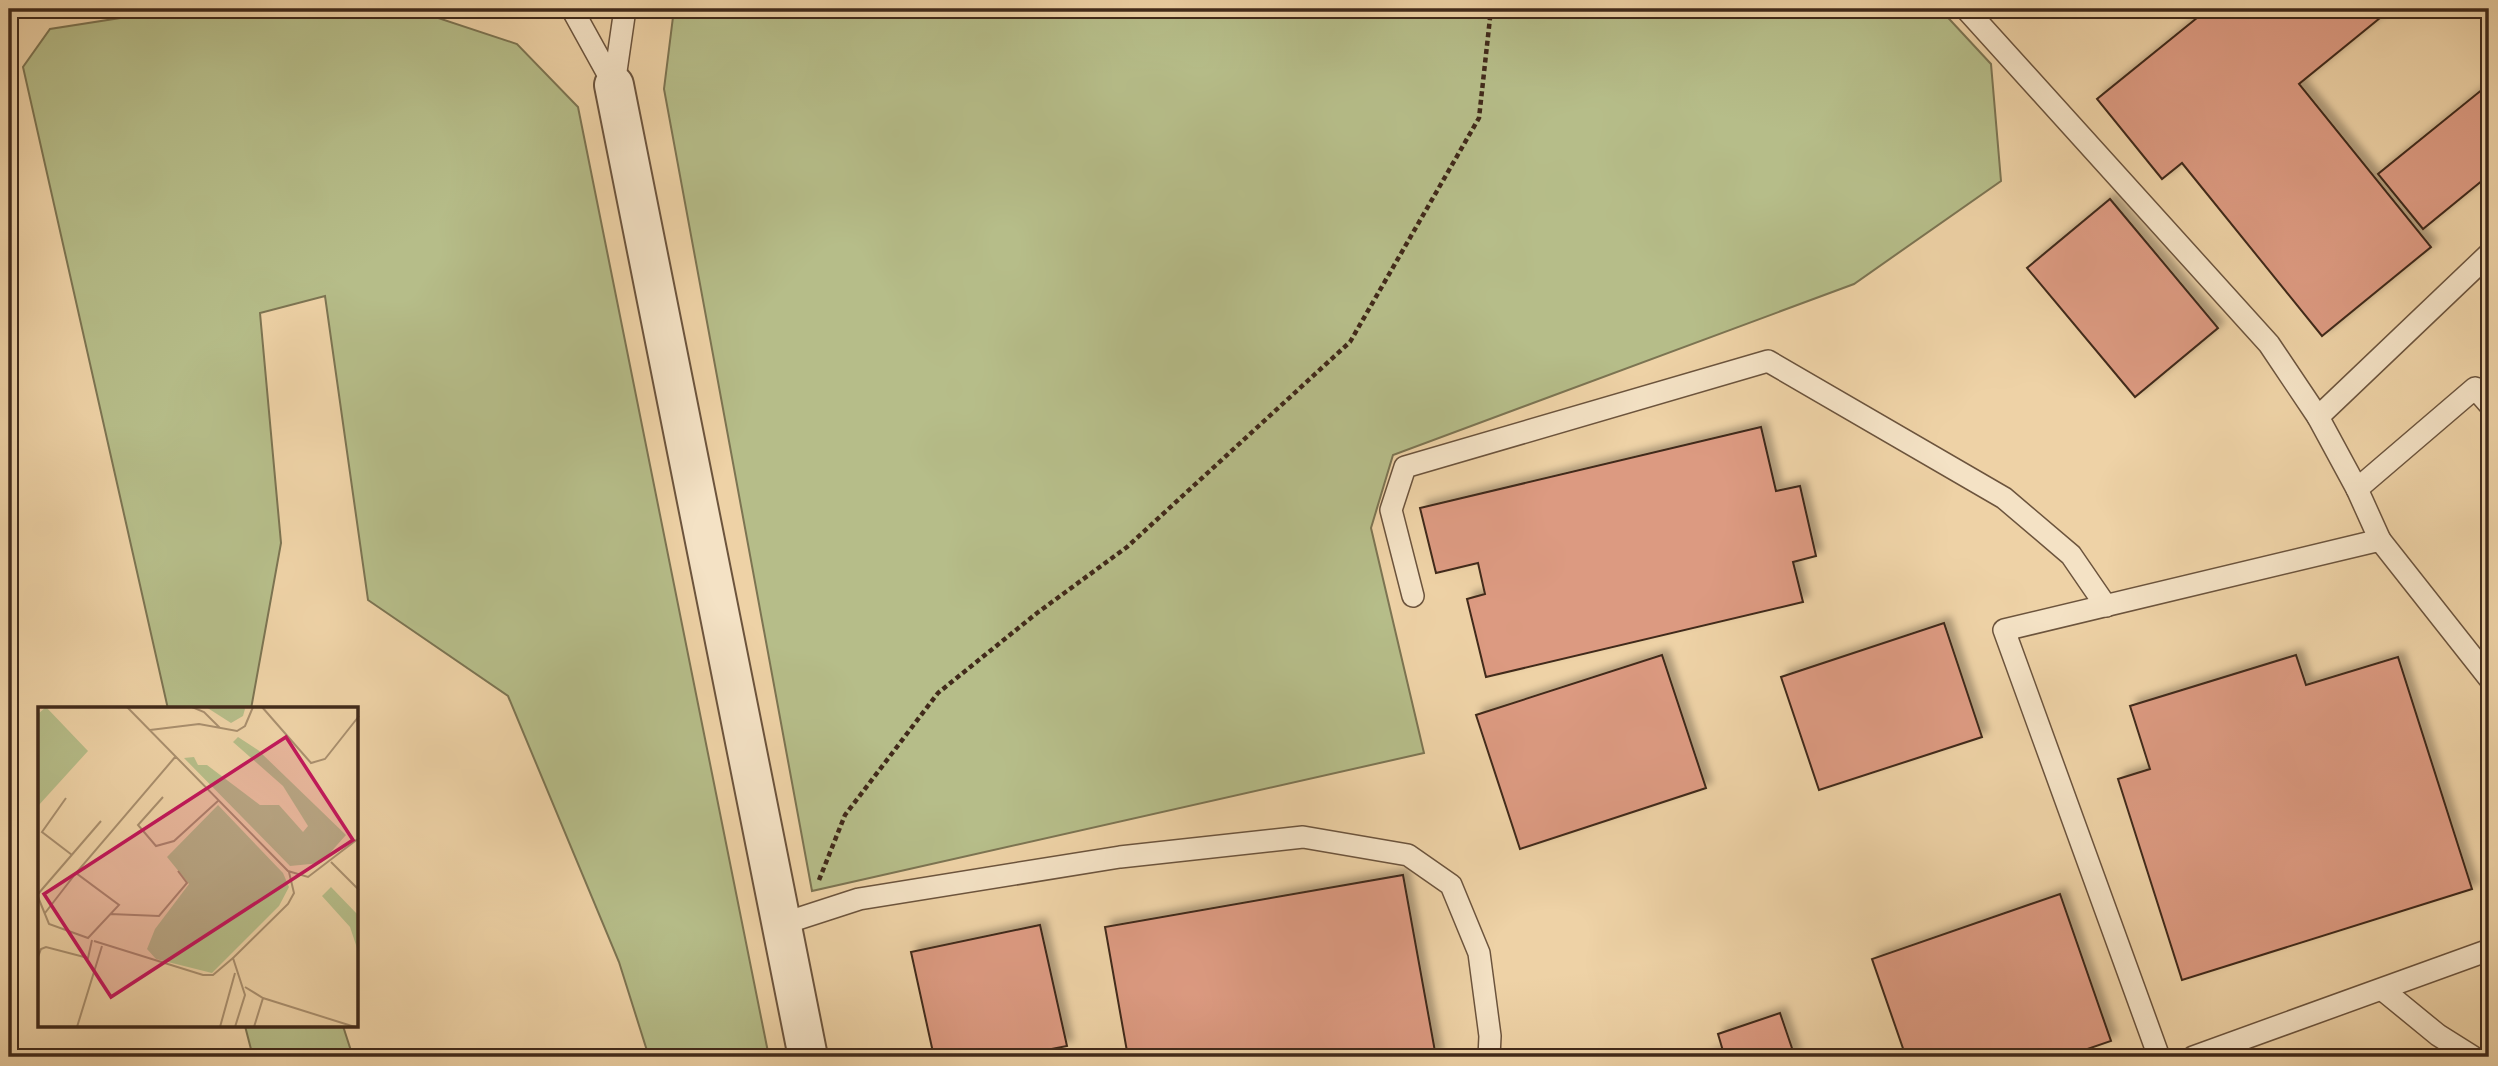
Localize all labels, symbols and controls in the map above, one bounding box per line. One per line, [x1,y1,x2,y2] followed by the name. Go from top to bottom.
[38,707,359,1028] inset map

